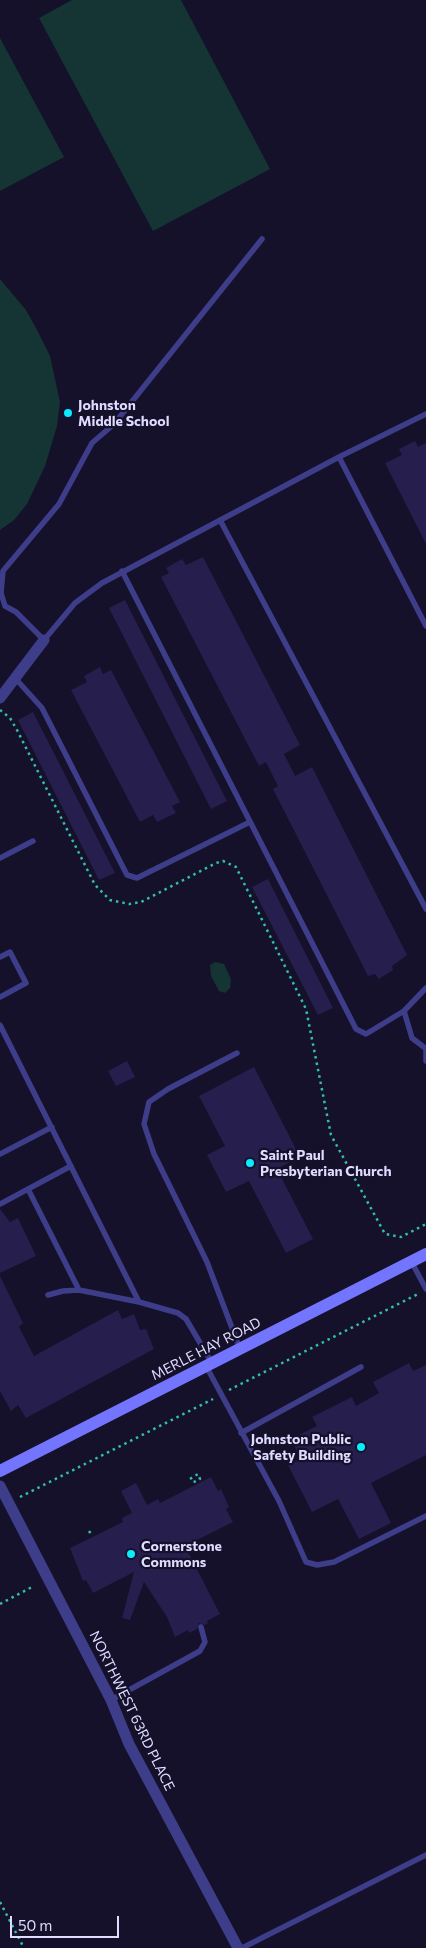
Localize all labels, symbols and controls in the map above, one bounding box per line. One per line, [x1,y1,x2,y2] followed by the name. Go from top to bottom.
[78,397,169,430] place label: Johnston Middle School
[62,407,74,419] marker: Johnston Middle School
[260,1147,391,1180] place label: Saint Paul Presbyterian Church
[244,1157,256,1169] marker: Saint Paul Presbyterian Church
[148,1314,264,1384] street label: MERLE HAY ROAD
[251,1431,351,1464] place label: Johnston Public Safety Building
[355,1441,367,1453] marker: Johnston Public Safety Building
[141,1538,222,1570] place label: Cornerstone Commons
[125,1548,137,1560] marker: Cornerstone Commons
[86,1628,178,1794] street label: NORTHWEST 63RD PLACE
[12,1906,121,1938] scale bar
[18,1916,52,1934] text: 50 m

